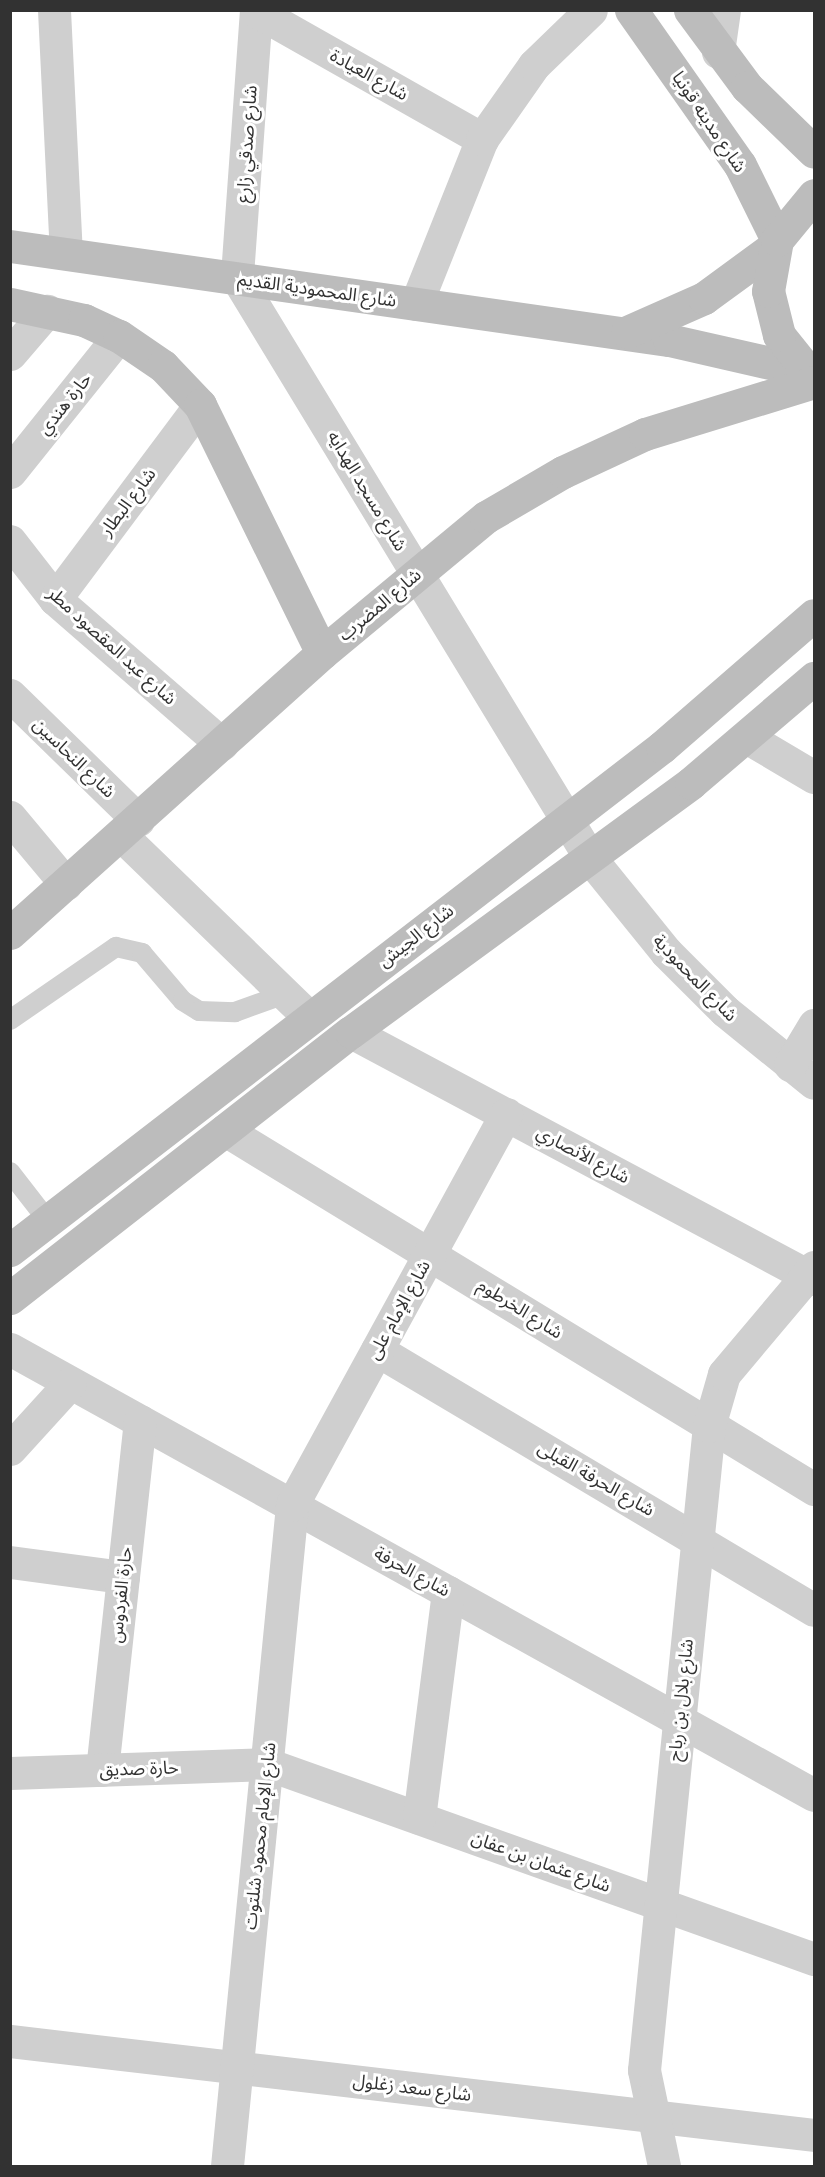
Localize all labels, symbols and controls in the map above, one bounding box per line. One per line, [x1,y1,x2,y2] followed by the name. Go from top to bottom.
[326,45,412,105] street label: شارع العيادة
[667,67,751,177] street label: شارع مدينه قونيا
[232,85,262,203] street label: شارع صدقي زارع
[236,268,398,312] street label: شارع المحمودية القديم
[33,369,97,439] street label: حارة هندي
[323,427,411,555] street label: شارع مسجد الهدايه
[95,464,161,540] street label: شارع البطار
[334,564,426,646] street label: شارع المضرب
[43,583,181,709] street label: شارع عبد المقصود مطر
[29,714,119,802] street label: شارع النحاسين
[374,900,458,972] street label: شارع الجيش
[648,930,742,1026] street label: شارع المحمودية
[533,1122,633,1188] street label: شارع الأنصاري
[363,1257,435,1363] street label: شارع الإمام على
[473,1274,567,1344] street label: شارع الخرطوم
[534,1437,658,1521] street label: شارع الحرفة القبلى
[370,1542,454,1602] street label: شارع الحرفة
[105,1546,137,1644] street label: حارة الفردوس
[664,1638,698,1762] street label: شارع بلال بن رباح
[239,1741,281,1931] street label: شارع الإمام محمود شلتوت
[99,1757,179,1781] street label: حارة صديق
[469,1827,613,1897] street label: شارع عثمان بن عفان
[352,2070,472,2106] street label: شارع سعد زغلول

